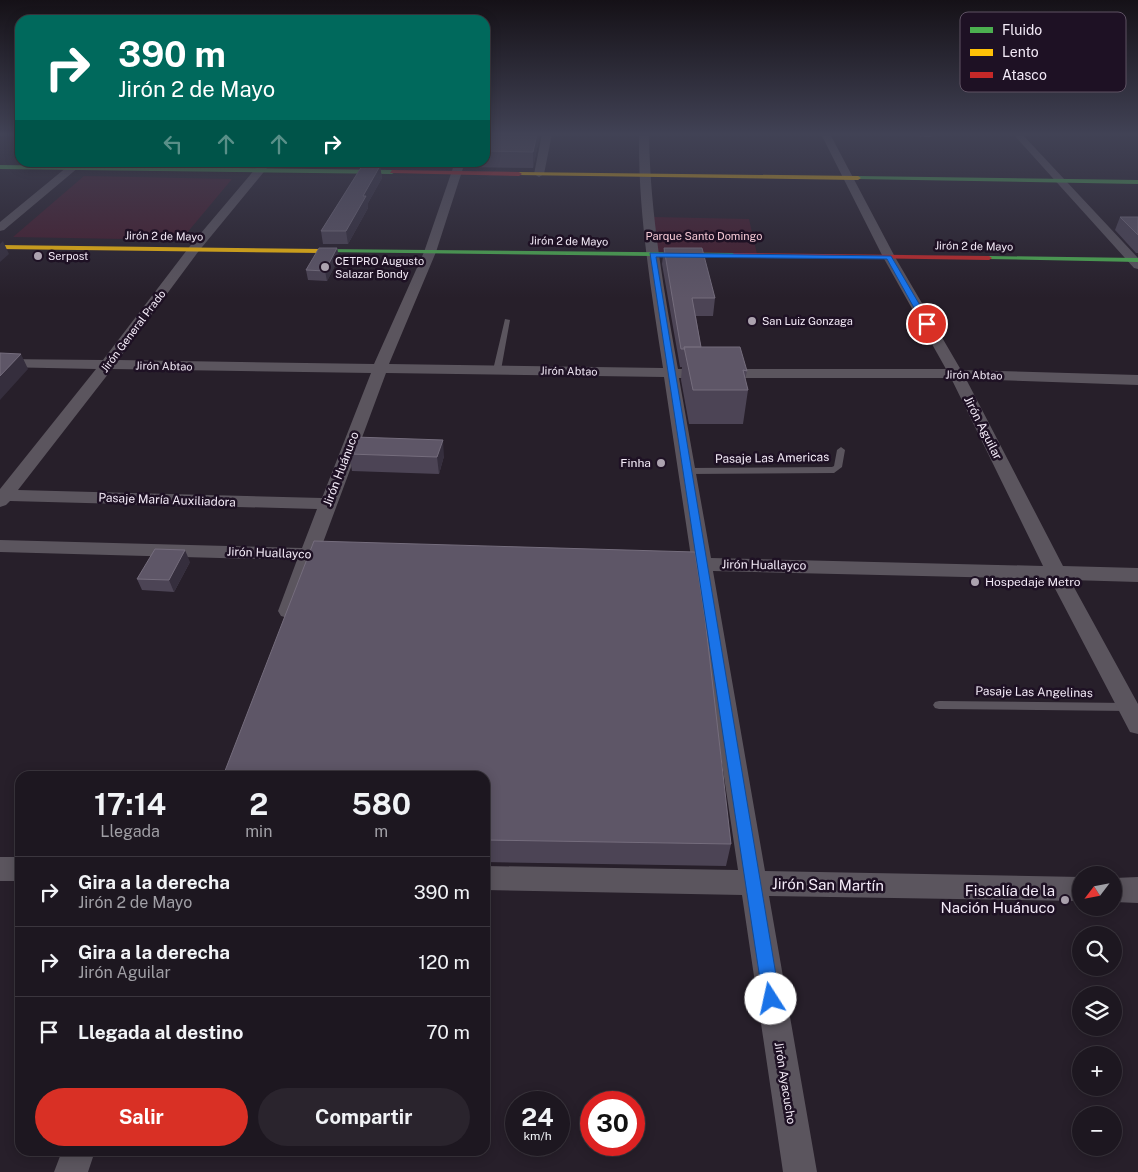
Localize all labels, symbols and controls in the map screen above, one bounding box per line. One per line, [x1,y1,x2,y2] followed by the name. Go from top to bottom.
[960,12,1126,92] legend
[1002,22,1042,38] text: Fluido
[118,34,226,75] text: 390 m
[35,35,100,100] icon: right
[1002,44,1039,60] text: Lento
[1002,67,1047,83] text: Atasco
[118,76,275,102] text: Jirón 2 de Mayo
[159,130,187,158] icon: left
[212,130,240,158] icon: ahead
[265,130,293,158] icon: ahead
[318,130,346,158] icon: right
[125,229,203,243] street label: Jirón 2 de Mayo
[646,230,762,242] park label: Parque Santo Domingo
[530,234,608,248] street label: Jirón 2 de Mayo
[935,239,1013,253] street label: Jirón 2 de Mayo
[32,250,44,262] marker: Serpost
[48,250,88,262] place label: Serpost
[335,255,424,280] place label: CETPRO Augusto Salazar Bondy
[319,261,331,273] marker: CETPRO Augusto Salazar Bondy
[98,288,168,374] street label: Jirón General Prado
[906,303,948,345] pin
[913,310,941,338] icon: arrive
[746,315,758,327] marker: San Luiz Gonzaga
[762,315,853,327] place label: San Luiz Gonzaga
[135,360,193,372] street label: Jirón Abtao
[540,365,598,377] street label: Jirón Abtao
[945,369,1003,381] street label: Jirón Abtao
[961,394,1005,462] street label: Jirón Aguilar
[320,429,362,508] street label: Jirón Huánuco
[715,450,829,466] street label: Pasaje Las Americas
[620,456,651,470] place label: Finha
[655,457,667,469] marker: Finha
[98,491,236,509] street label: Pasaje María Auxiliadora
[226,545,312,561] street label: Jirón Huallayco
[722,557,807,573] street label: Jirón Huallayco
[985,575,1081,589] place label: Hospedaje Metro
[969,576,981,588] marker: Hospedaje Metro
[975,684,1093,700] street label: Pasaje Las Angelinas
[94,786,166,822] text: 17:14
[249,786,268,822] text: 2
[351,786,411,822] text: 580
[100,822,160,841] text: Llegada
[245,822,272,841] text: min
[374,822,388,841] text: m
[1072,866,1122,916] north arrow
[1072,866,1122,1156] map controls
[78,871,230,893] text: Gira a la derecha
[772,875,884,894] street label: Jirón San Martín
[35,878,63,906] icon: right
[414,881,470,903] text: 390 m
[940,882,1055,916] place label: Fiscalía de la Nación Huánuco
[78,893,192,912] text: Jirón 2 de Mayo
[1059,894,1071,906] marker: Fiscalía de la Nación Huánuco
[1072,926,1122,976] button: search
[78,941,230,963] text: Gira a la derecha
[35,948,63,976] icon: right
[418,951,470,973] text: 120 m
[78,963,171,982] text: Jirón Aguilar
[744,972,796,1024] position arrow
[1072,986,1122,1036] button: layers
[35,1018,63,1046] icon: arrive
[78,1021,243,1043] text: Llegada al destino
[426,1021,470,1043] text: 70 m
[772,1041,798,1125] street label: Jirón Ayacucho
[1072,1046,1122,1096] button: +
[35,1088,248,1146] button: Salir
[258,1088,470,1146] button: Compartir
[580,1091,645,1156] speed limit sign: 30
[521,1102,554,1132] text: 24
[1072,1106,1122,1156] button: −
[523,1129,552,1143] text: km/h

